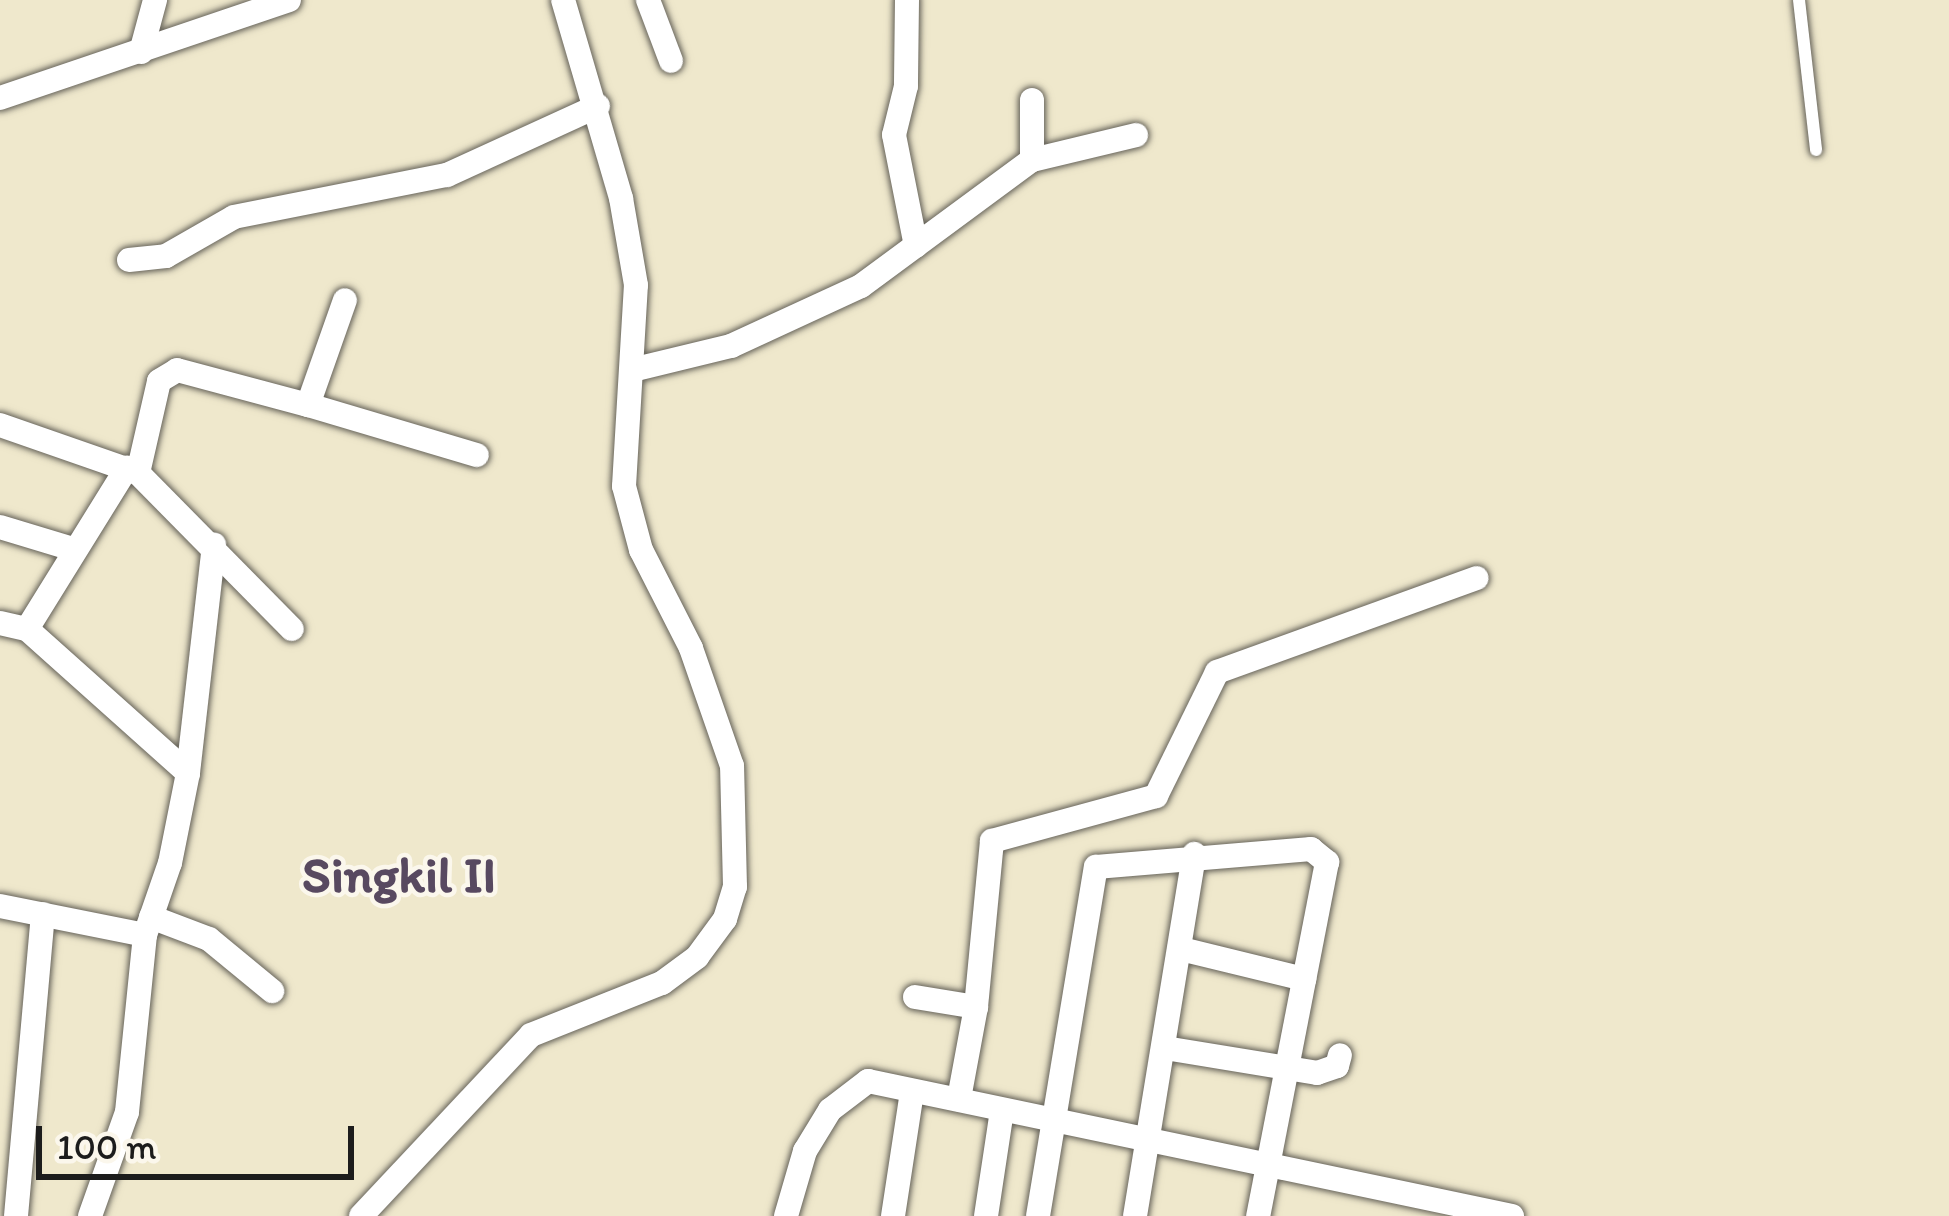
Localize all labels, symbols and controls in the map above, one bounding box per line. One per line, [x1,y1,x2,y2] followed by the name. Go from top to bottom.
[302,844,496,906] district label: Singkil II
[42,1102,360,1176] scale bar
[57,1125,156,1168] text: 100 m

